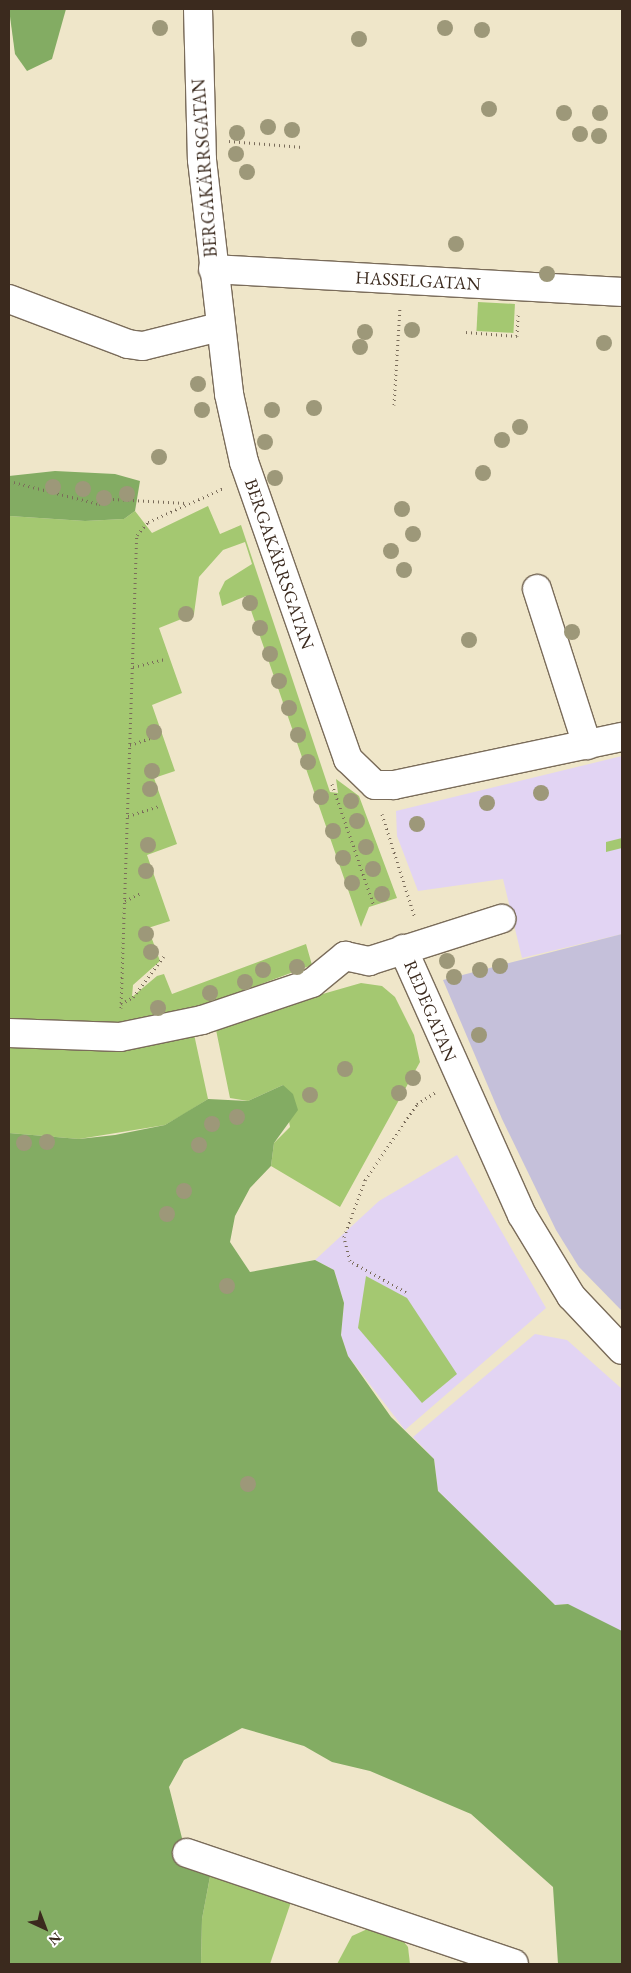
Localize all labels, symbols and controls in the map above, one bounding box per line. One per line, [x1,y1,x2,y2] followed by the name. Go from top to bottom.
[188,78,222,258] street label: BERGAKÄRRSGATAN
[355,267,481,295] street label: HASSELGATAN
[240,476,318,652] street label: BERGAKÄRRSGATAN
[399,957,461,1065] street label: REDEGATAN
[20,1903,70,1953] north arrow
[45,1929,66,1949] text: N

